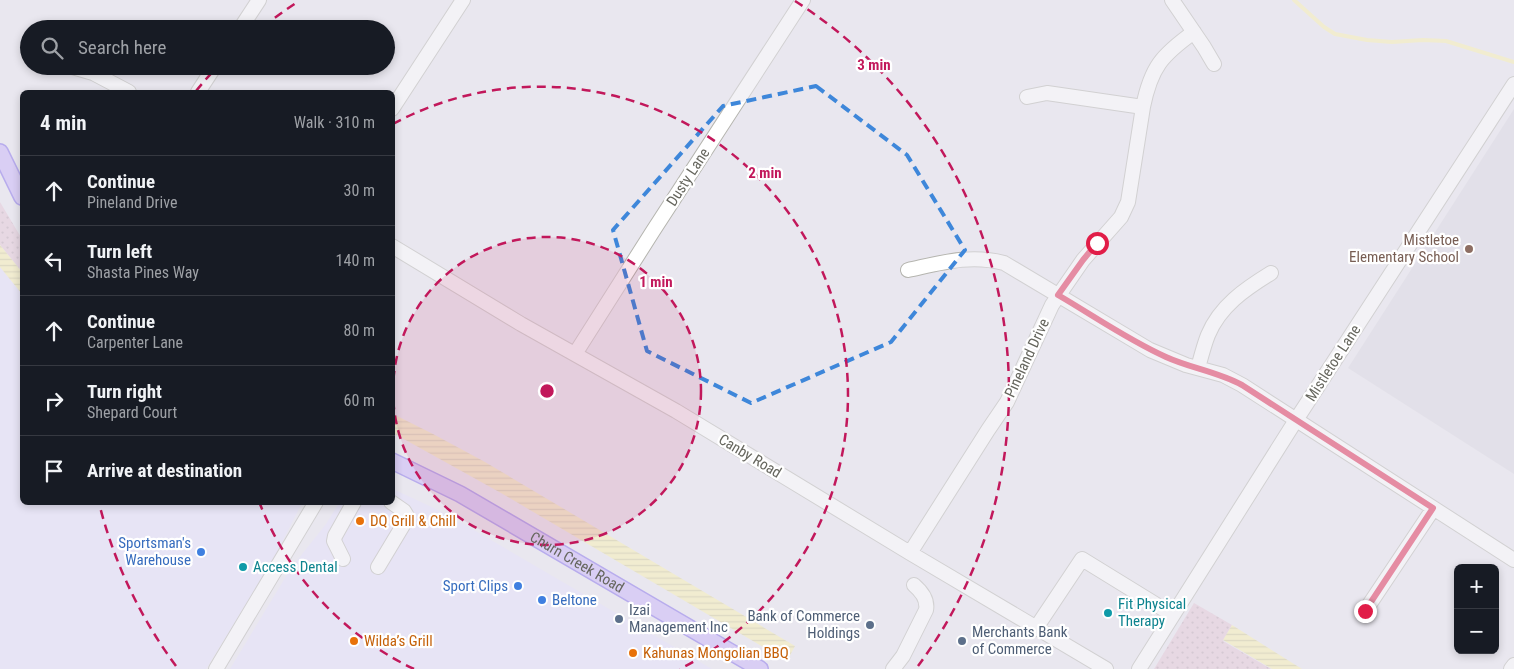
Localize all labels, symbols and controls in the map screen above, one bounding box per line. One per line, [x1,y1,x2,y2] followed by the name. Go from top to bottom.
[20,20,395,75] search box
[38,34,66,62] icon: search
[78,36,166,59] text: Search here
[857,56,891,74] text: 3 min
[40,111,87,135] text: 4 min
[294,113,375,132] text: Walk · 310 m
[663,145,713,209] street label: Dusty Lane
[748,164,782,182] text: 2 min
[87,170,155,193] text: Continue
[40,177,68,205] icon: ahead
[343,181,375,200] text: 30 m
[87,193,177,212] text: Pineland Drive
[1349,231,1459,266] place label: Mistletoe Elementary School
[1086,232,1109,255] route start
[87,240,152,263] text: Turn left
[1463,243,1475,255] marker: Mistletoe Elementary School
[40,247,68,275] icon: left
[336,251,375,270] text: 140 m
[87,263,199,282] text: Shasta Pines Way
[639,273,673,291] text: 1 min
[87,310,155,333] text: Continue
[1001,316,1053,400] street label: Pineland Drive
[40,317,68,345] icon: ahead
[343,321,375,340] text: 80 m
[1302,321,1364,405] street label: Mistletoe Lane
[87,333,183,352] text: Carpenter Lane
[87,380,162,403] text: Turn right
[538,382,556,400] centre of rings
[40,387,68,415] icon: right
[343,391,375,410] text: 60 m
[87,403,177,422] text: Shepard Court
[715,430,785,482] street label: Canby Road
[40,457,68,485] icon: arrive
[87,459,242,482] text: Arrive at destination
[370,512,456,530] place label: DQ Grill & Chill
[354,515,366,527] marker: DQ Grill & Chill
[527,528,627,597] street label: Churn Creek Road
[118,534,191,569] place label: Sportsman's Warehouse
[195,546,207,558] marker: Sportsman's Warehouse
[253,558,338,576] place label: Access Dental
[237,561,249,573] marker: Access Dental
[1454,564,1499,654] map controls
[1454,564,1499,609] button: +
[443,577,508,595] place label: Sport Clips
[512,580,524,592] marker: Sport Clips
[552,591,597,609] place label: Beltone
[536,594,548,606] marker: Beltone
[1118,595,1186,630] place label: Fit Physical Therapy
[1354,600,1377,623] route end
[629,601,728,636] place label: Izai Management Inc
[747,607,860,642] place label: Bank of Commerce Holdings
[1102,607,1114,619] marker: Fit Physical Therapy
[1454,609,1499,654] button: −
[613,613,625,625] marker: Izai Management Inc
[864,619,876,631] marker: Bank of Commerce Holdings
[972,623,1068,658] place label: Merchants Bank of Commerce
[364,632,433,650] place label: Wilda’s Grill
[348,635,360,647] marker: Wilda’s Grill
[956,635,968,647] marker: Merchants Bank of Commerce
[643,644,789,662] place label: Kahunas Mongolian BBQ
[627,647,639,659] marker: Kahunas Mongolian BBQ

